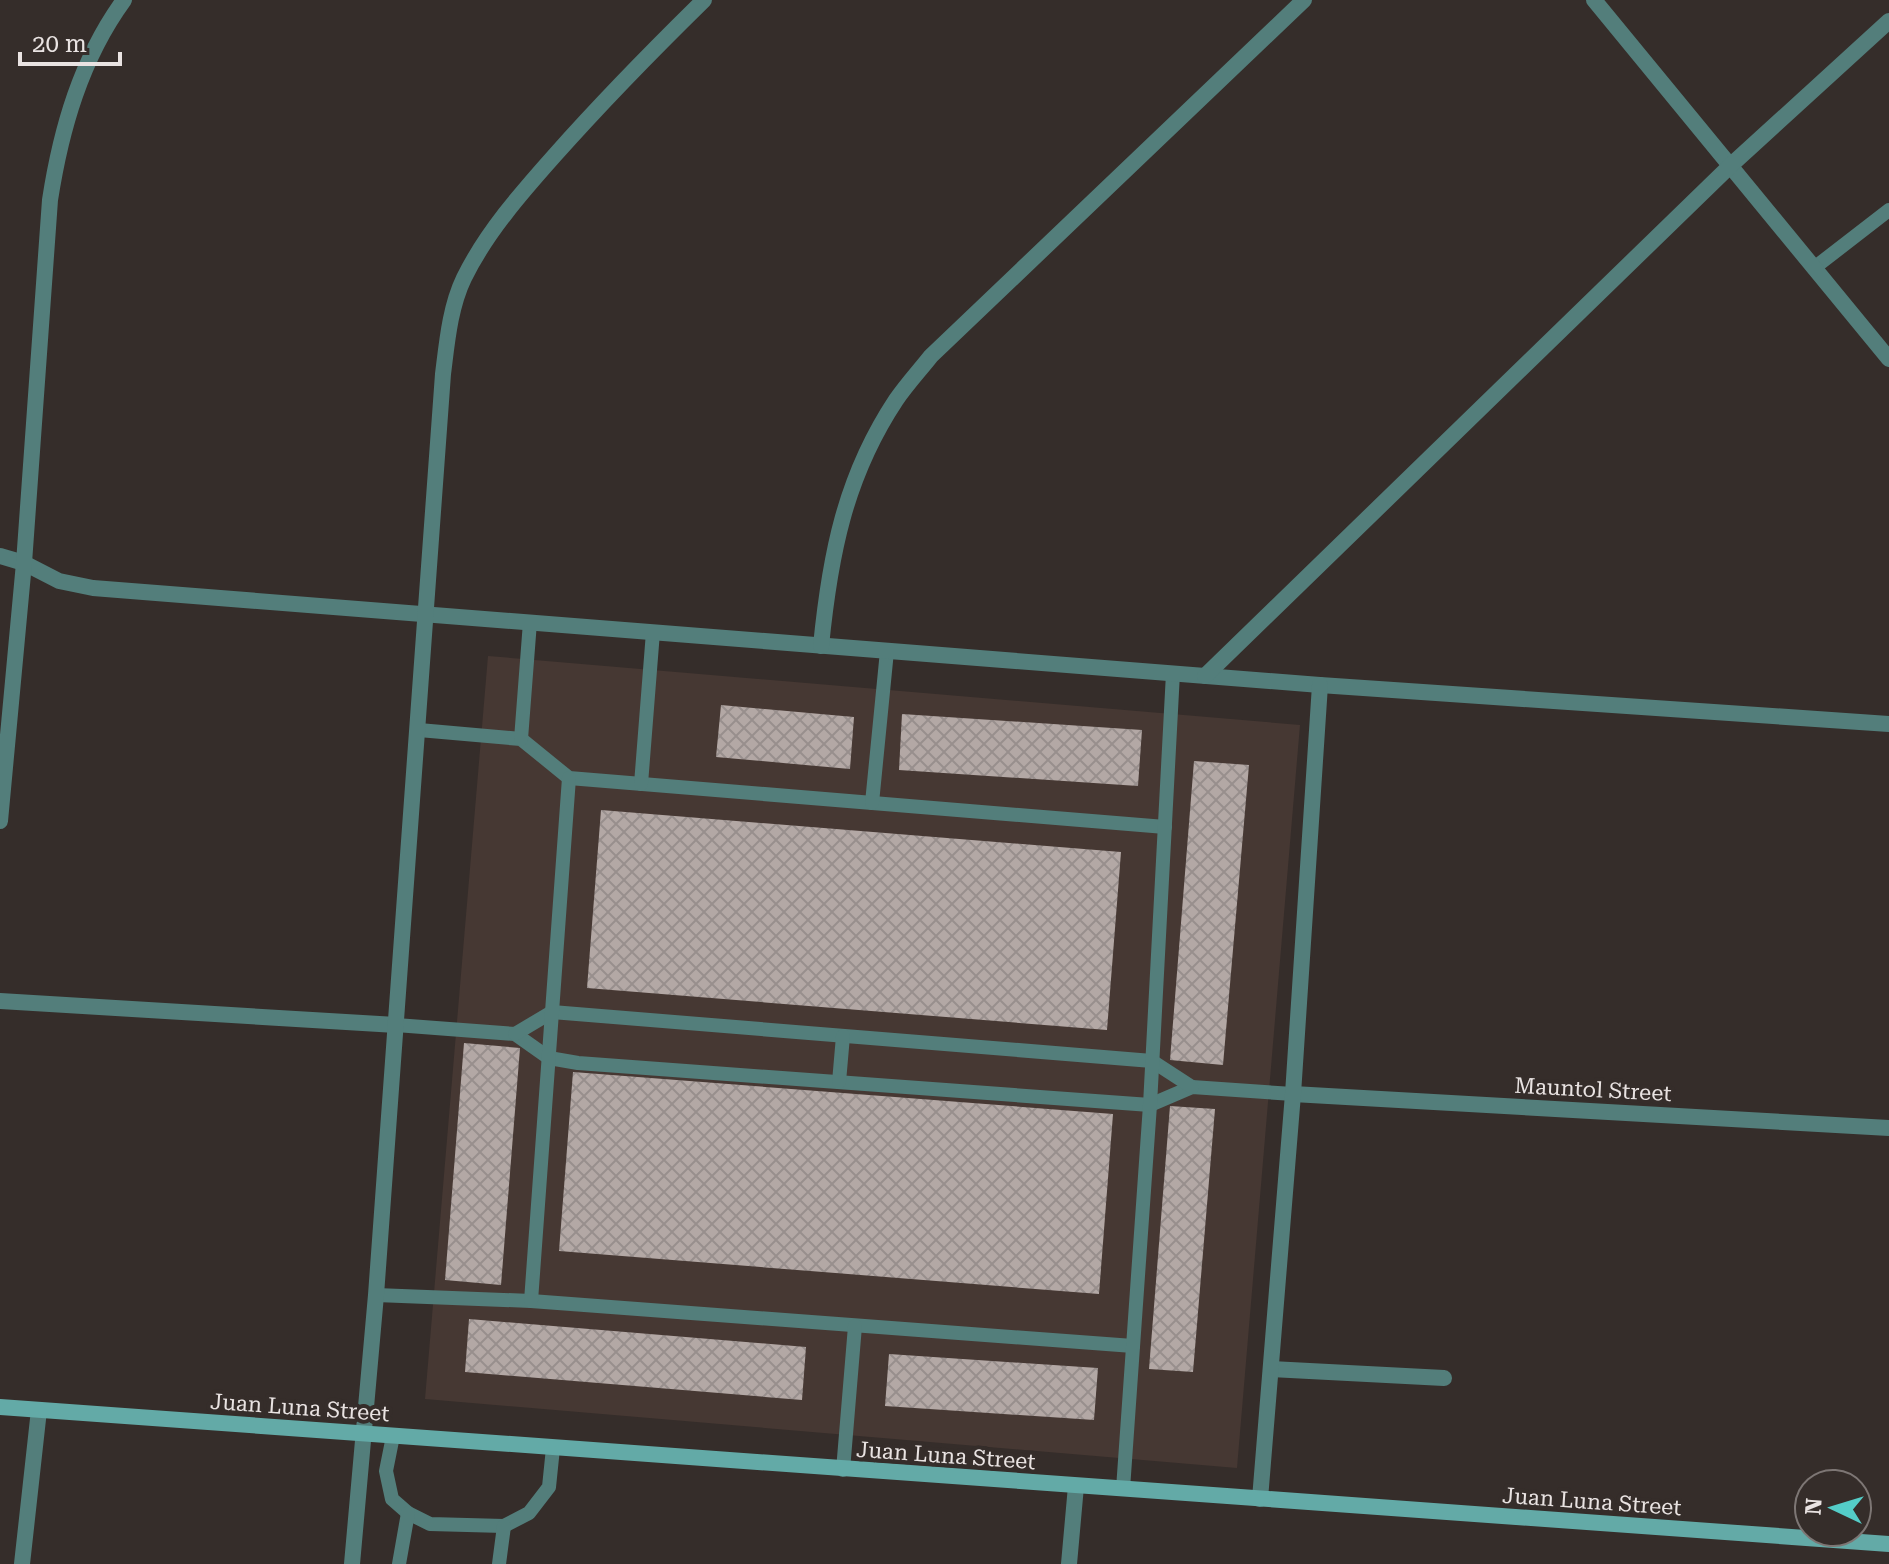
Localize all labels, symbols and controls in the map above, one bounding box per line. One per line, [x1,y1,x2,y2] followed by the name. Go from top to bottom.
[20,16,120,66] scale bar
[32,30,87,58] text: 20 m
[1514,1073,1672,1106] street label: Mauntol Street
[209,1389,390,1426] street label: Juan Luna Street
[855,1437,1036,1474] street label: Juan Luna Street
[1793,1468,1873,1548] north arrow
[1501,1483,1682,1520] street label: Juan Luna Street
[1800,1497,1827,1516] text: N

